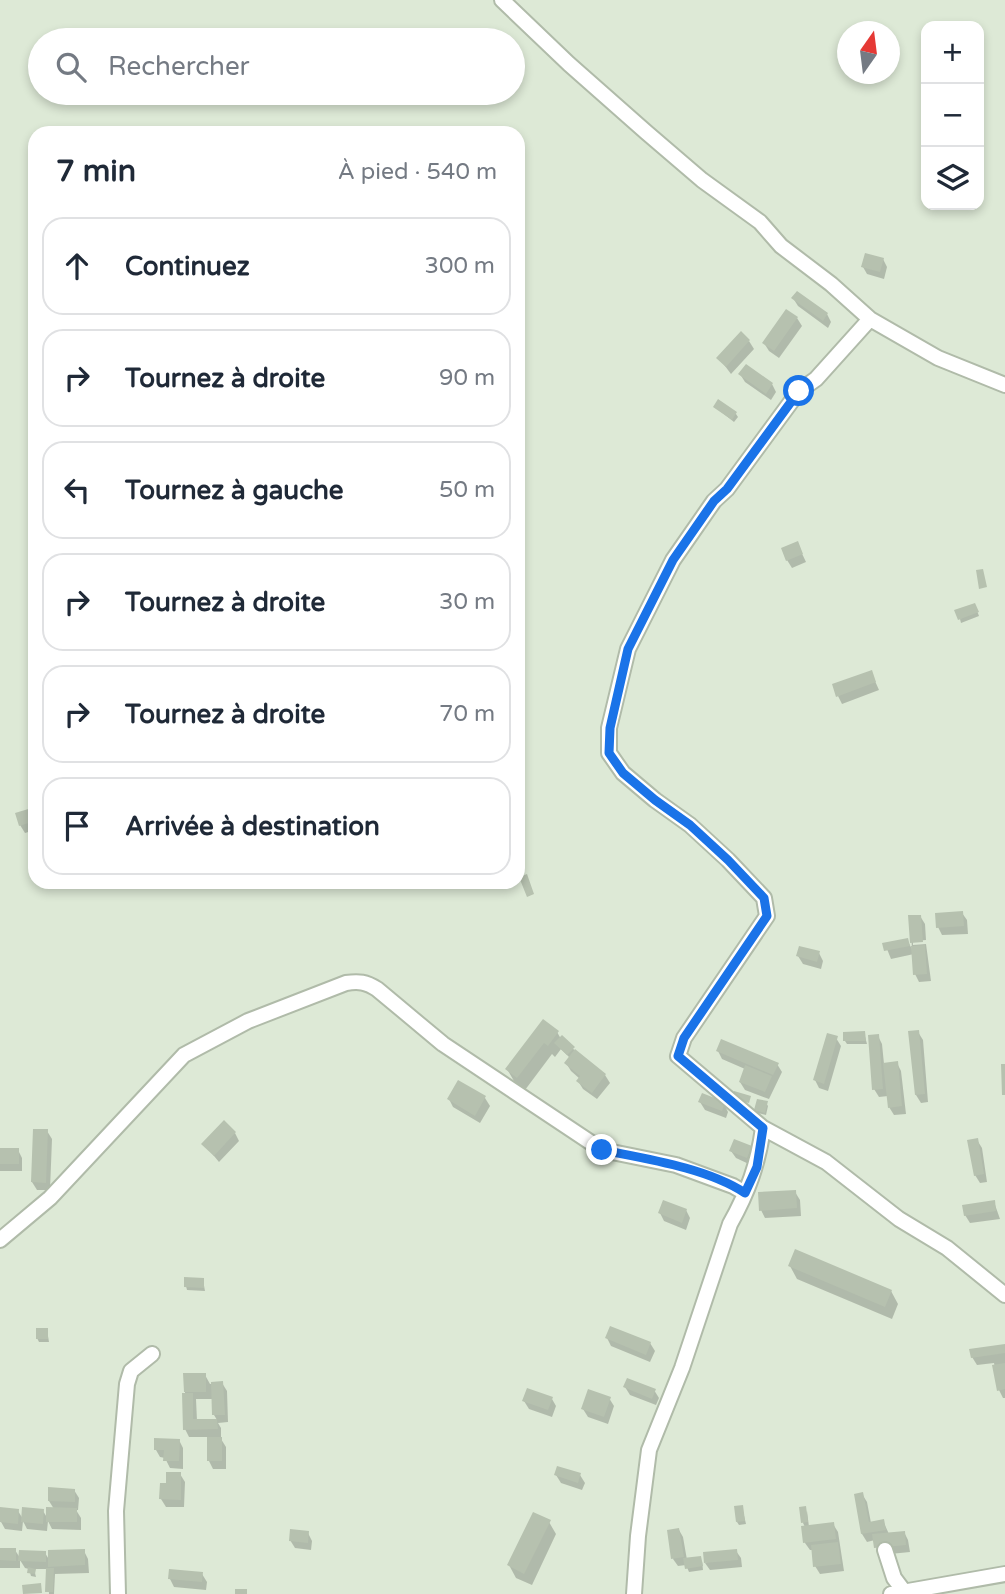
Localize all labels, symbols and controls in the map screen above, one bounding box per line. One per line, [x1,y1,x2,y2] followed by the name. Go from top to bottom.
[837,21,900,84] north arrow
[921,21,984,210] map controls
[921,21,984,84] button: +
[28,28,525,105] search box
[52,48,90,86] icon: search
[108,51,250,82] text: Rechercher
[921,84,984,147] button: −
[921,147,984,210] button: layers
[56,153,136,190] text: 7 min
[338,158,497,186] text: À pied · 540 m
[58,247,96,285] icon: ahead
[125,251,250,282] text: Continuez
[425,252,495,280] text: 300 m
[58,359,96,397] icon: right
[125,363,325,394] text: Tournez à droite
[439,364,495,392] text: 90 m
[783,375,814,406] route start
[58,471,96,509] icon: left
[125,475,344,506] text: Tournez à gauche
[439,476,495,504] text: 50 m
[58,583,96,621] icon: right
[125,587,325,618] text: Tournez à droite
[439,588,495,616] text: 30 m
[58,695,96,733] icon: right
[125,699,325,730] text: Tournez à droite
[439,700,495,728] text: 70 m
[58,807,96,845] icon: arrive
[125,811,380,842] text: Arrivée à destination
[586,1134,617,1165] route end

